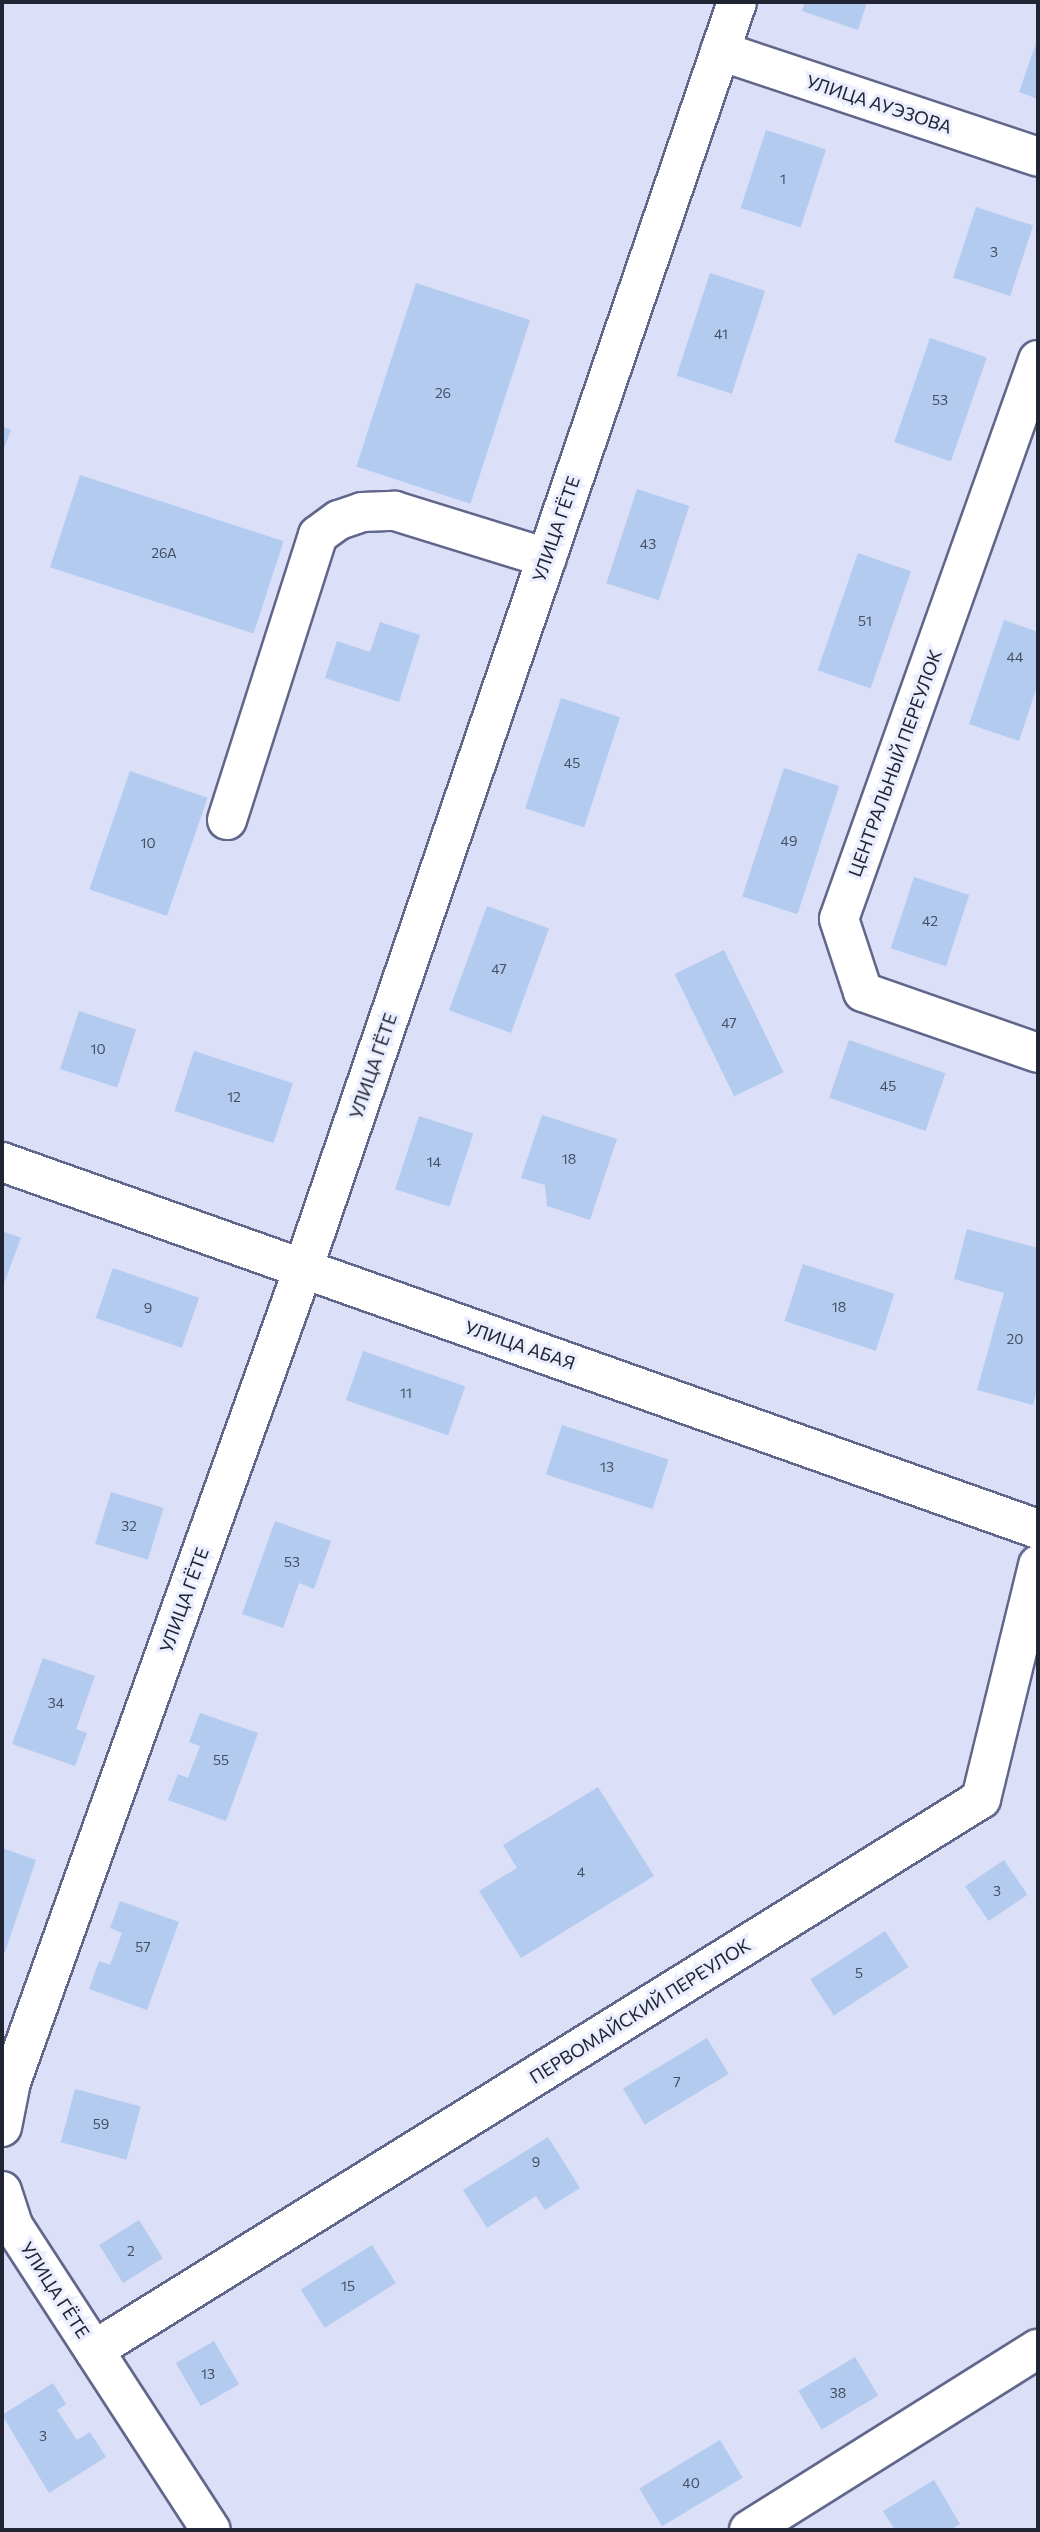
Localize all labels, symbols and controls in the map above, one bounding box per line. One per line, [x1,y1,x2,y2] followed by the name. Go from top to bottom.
[803,70,955,138] street label: УЛИЦА АУЭЗОВА
[780,171,786,187] house number: 1
[990,244,998,260] house number: 3
[714,326,728,342] house number: 41
[435,385,451,401] house number: 26
[932,392,948,408] house number: 53
[528,473,584,585] street label: УЛИЦА ГЁТЕ
[640,536,656,552] house number: 43
[151,545,177,561] house number: 26A
[858,613,872,629] house number: 51
[844,646,946,880] street label: ЦЕНТРАЛЬНЫЙ ПЕРЕУЛОК
[1007,649,1023,665] house number: 44
[564,755,580,771] house number: 45
[781,833,797,849] house number: 49
[140,835,156,851] house number: 10
[922,913,938,929] house number: 42
[491,961,507,977] house number: 47
[345,1010,401,1122] street label: УЛИЦА ГЁТЕ
[721,1015,737,1031] house number: 47
[90,1041,106,1057] house number: 10
[880,1078,896,1094] house number: 45
[227,1089,241,1105] house number: 12
[562,1151,576,1167] house number: 18
[427,1154,441,1170] house number: 14
[832,1299,846,1315] house number: 18
[144,1300,152,1316] house number: 9
[462,1316,578,1374] street label: УЛИЦА АБАЯ
[1007,1331,1023,1347] house number: 20
[400,1385,412,1401] house number: 11
[600,1459,614,1475] house number: 13
[121,1518,137,1534] house number: 32
[155,1544,213,1656] street label: УЛИЦА ГЁТЕ
[284,1554,300,1570] house number: 53
[48,1695,64,1711] house number: 34
[213,1752,229,1768] house number: 55
[577,1864,585,1880] house number: 4
[993,1883,1001,1899] house number: 3
[526,1934,754,2088] street label: ПЕРВОМАЙСКИЙ ПЕРЕУЛОК
[135,1939,151,1955] house number: 57
[855,1965,863,1981] house number: 5
[673,2074,681,2090] house number: 7
[93,2116,109,2132] house number: 59
[532,2154,540,2170] house number: 9
[16,2238,94,2342] street label: УЛИЦА ГЁТЕ
[127,2243,135,2259] house number: 2
[341,2278,355,2294] house number: 15
[201,2366,215,2382] house number: 13
[830,2385,846,2401] house number: 38
[39,2428,47,2444] house number: 3
[682,2475,700,2491] house number: 40

